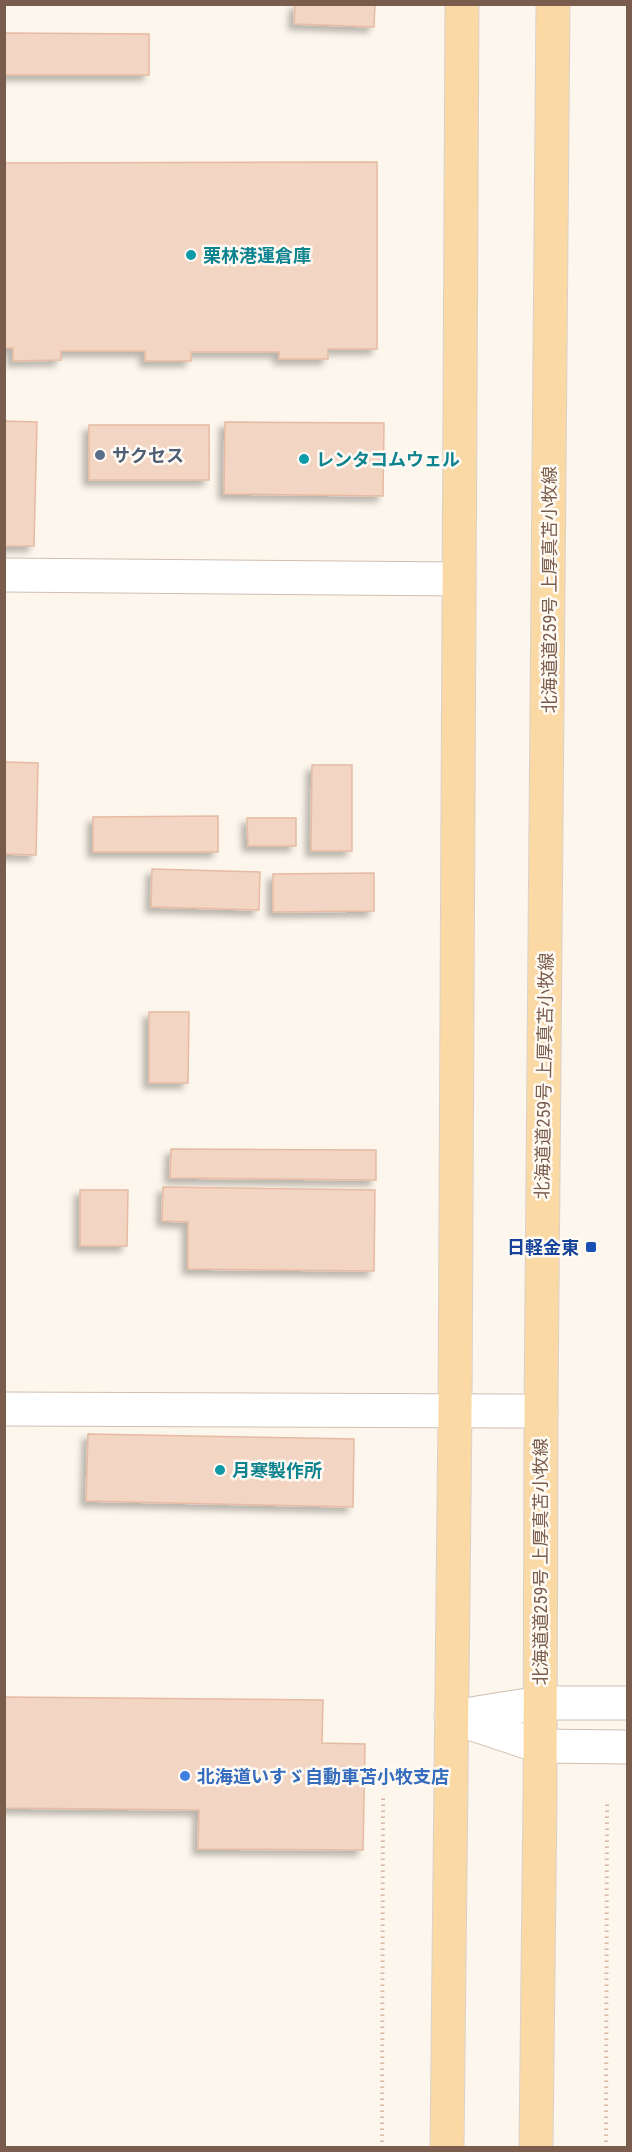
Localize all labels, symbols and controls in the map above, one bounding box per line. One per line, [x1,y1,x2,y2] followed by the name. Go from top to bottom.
[203,245,311,266] place label: 栗林港運倉庫
[184,248,198,262] marker: 栗林港運倉庫
[112,445,184,466] place label: サクセス
[93,448,107,462] marker: サクセス
[316,449,460,470] place label: レンタコムウェル
[297,452,311,466] marker: レンタコムウェル
[539,467,560,713] street label: 北海道道259号 上厚真苫小牧線
[531,952,557,1200] street label: 北海道道259号 上厚真苫小牧線
[507,1237,579,1258] place label: 日軽金東
[584,1240,598,1254] marker: 日軽金東
[530,1439,551,1685] street label: 北海道道259号 上厚真苫小牧線
[232,1460,322,1481] place label: 月寒製作所
[213,1463,227,1477] marker: 月寒製作所
[197,1766,449,1787] place label: 北海道いすゞ自動車苫小牧支店
[178,1769,192,1783] marker: 北海道いすゞ自動車苫小牧支店

